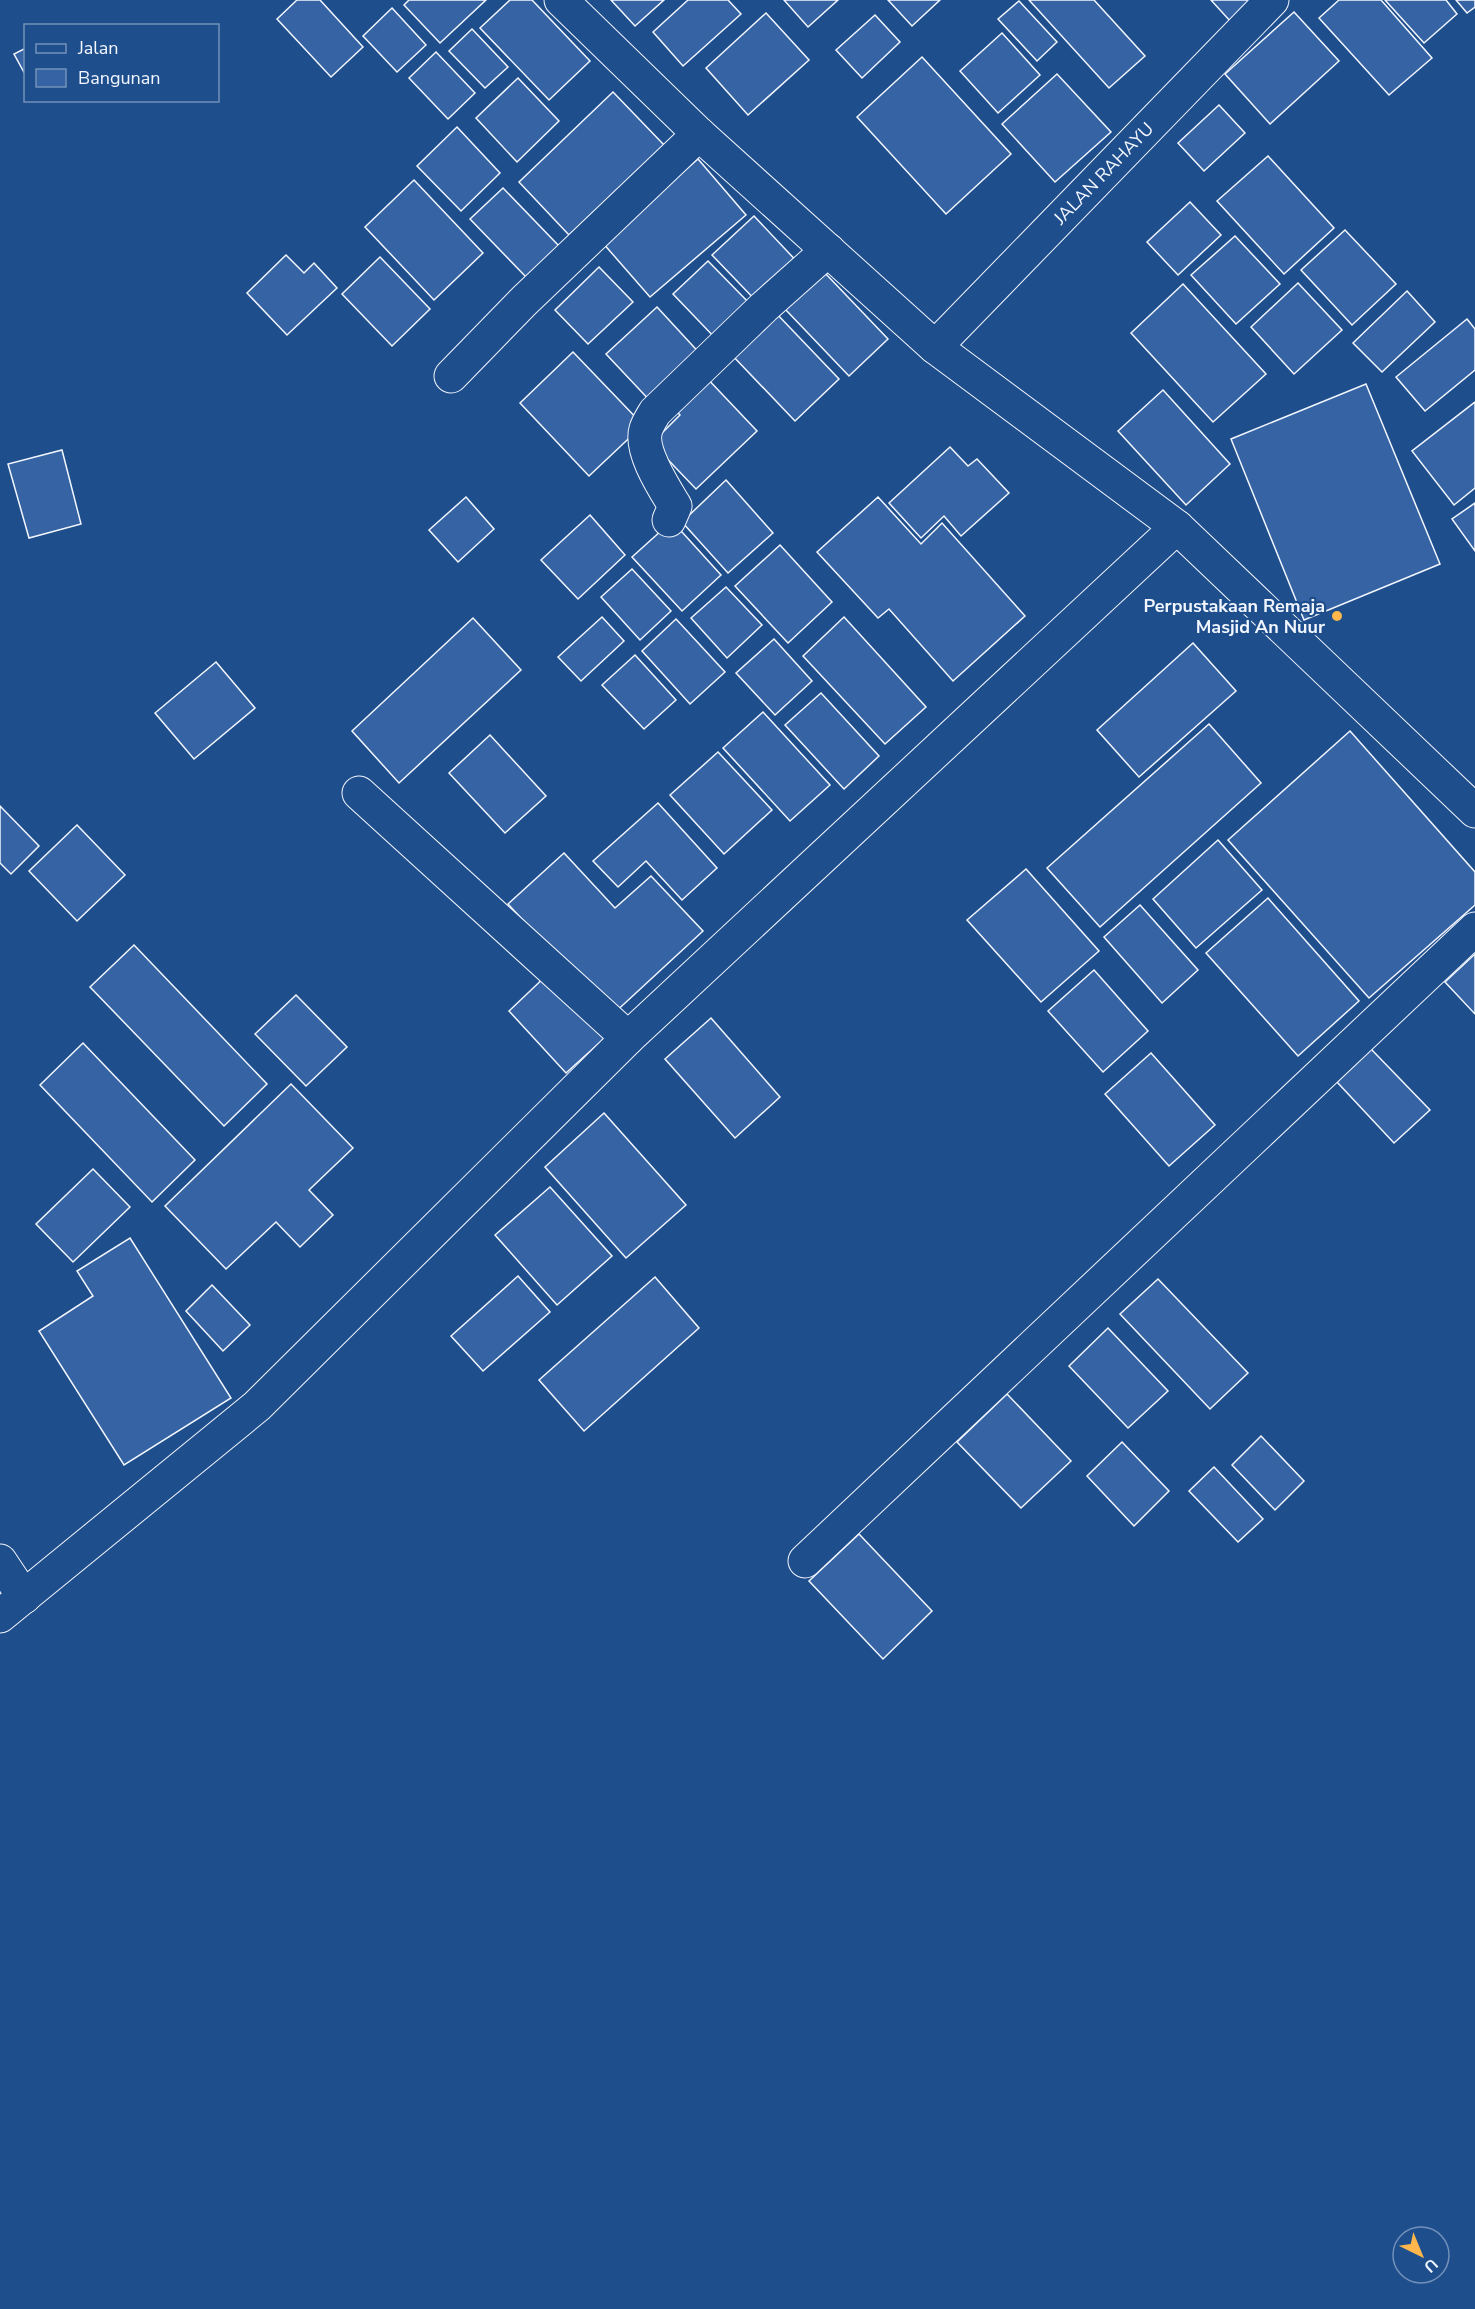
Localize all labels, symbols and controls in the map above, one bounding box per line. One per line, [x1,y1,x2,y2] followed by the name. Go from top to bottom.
[24,24,219,102] legend
[77,36,118,60] text: Jalan
[78,66,161,90] text: Bangunan
[1048,117,1159,231] street label: JALAN RAHAYU
[1144,594,1325,639] place label: Perpustakaan Remaja Masjid An Nuur
[1330,609,1344,623] marker: Perpustakaan Remaja Masjid An Nuur
[1391,2225,1451,2285] north arrow
[1419,2253,1442,2277] text: U

